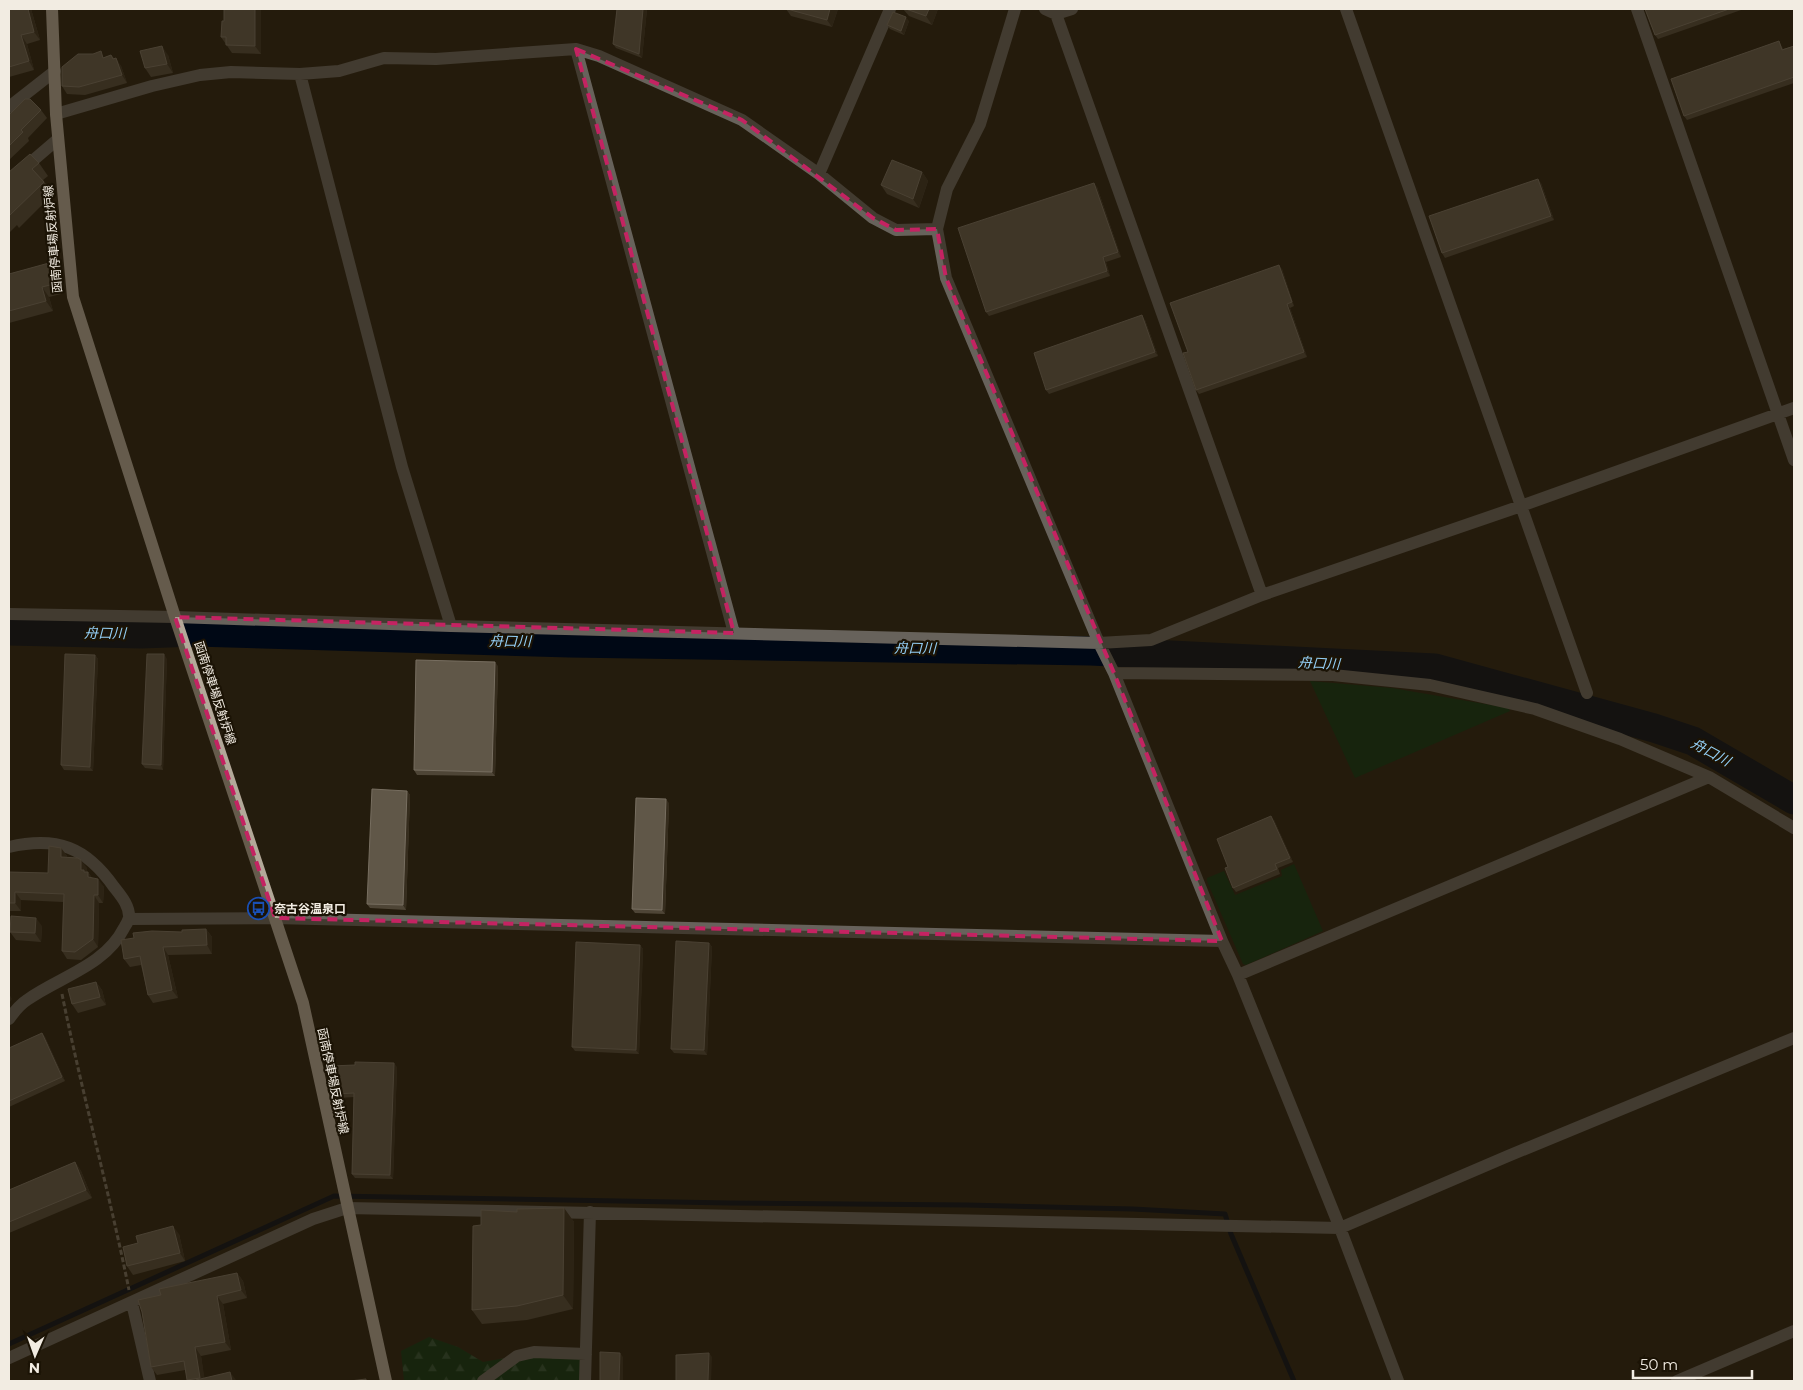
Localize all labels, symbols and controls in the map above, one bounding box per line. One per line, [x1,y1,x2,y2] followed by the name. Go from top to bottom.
[40,185,65,293] street label: 函南停車場反射炉線
[84,624,128,642] water label: 舟口川
[489,632,533,650] water label: 舟口川
[192,639,239,747] street label: 函南停車場反射炉線
[894,639,938,657] water label: 舟口川
[1298,653,1342,673] water label: 舟口川
[1688,734,1736,771] water label: 舟口川
[246,897,270,921] bus stop icon: 奈古谷温泉口
[274,901,346,916] place label: 奈古谷温泉口
[315,1027,352,1135] street label: 函南停車場反射炉線
[10,1330,60,1380] north arrow
[1633,1348,1752,1380] scale bar
[1640,1355,1678,1374] text: 50 m
[29,1359,41,1377] text: N

